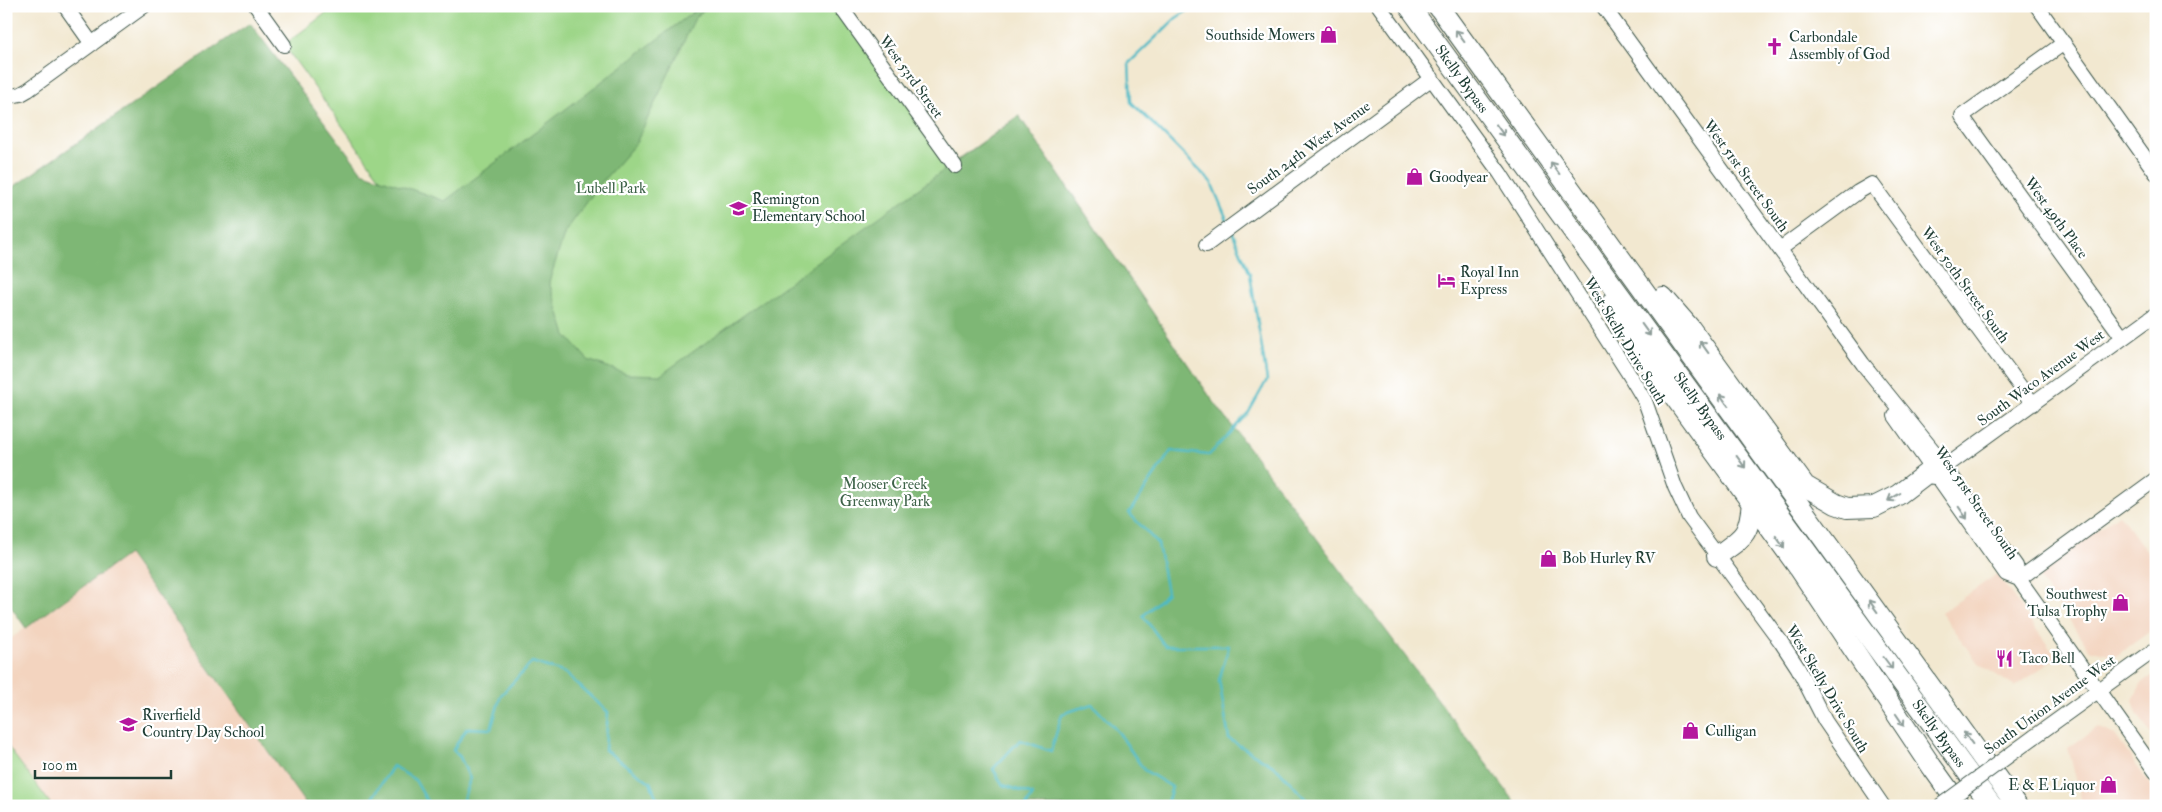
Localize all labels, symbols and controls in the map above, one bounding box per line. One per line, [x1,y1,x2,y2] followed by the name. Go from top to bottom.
[1319,25,1339,45] shop icon: Southside Mowers
[1206,26,1315,45] place label: Southside Mowers
[1788,28,1891,64] place label: Carbondale Assembly of God
[1455,29,1465,43] one-way arrow
[874,31,948,122] street label: West 53rd Street
[1765,36,1785,56] church icon: Carbondale Assembly of God
[1431,41,1493,116] street label: Skelly Bypass
[1244,97,1374,199] street label: South 24th West Avenue
[1698,115,1793,236] street label: West 51st Street South
[1495,123,1505,137] one-way arrow
[1550,161,1560,175] one-way arrow
[1405,167,1425,187] shop icon: Goodyear
[1429,168,1488,187] place label: Goodyear
[2019,173,2092,262] street label: West 49th Place
[576,179,646,198] park label: Lubell Park
[752,190,865,226] place label: Remington Elementary School
[728,198,748,218] school or university icon: Remington Elementary School
[1916,223,2014,347] street label: West 50th Street South
[1460,263,1519,300] place label: Royal Inn Express
[1436,271,1456,291] hotel icon: Royal Inn Express
[1579,273,1671,408] street label: West Skelly Drive South
[1641,323,1651,337] one-way arrow
[1974,325,2108,430] street label: South Waco Avenue West
[1699,340,1709,354] one-way arrow
[1669,368,1732,444] street label: Skelly Bypass
[1719,393,1729,407] one-way arrow
[1929,442,2022,563] street label: West 51st Street South
[1736,455,1746,469] one-way arrow
[840,475,930,511] park label: Mooser Creek Greenway Park
[1888,493,1902,503] one-way arrow
[1958,506,1968,520] one-way arrow
[1775,535,1785,549] one-way arrow
[1538,548,1558,568] shop icon: Bob Hurley RV
[1562,549,1657,568] place label: Bob Hurley RV
[2027,585,2107,622] place label: Southwest Tulsa Trophy
[2111,593,2131,613] shop icon: Southwest Tulsa Trophy
[1867,600,1878,613] one-way arrow
[1781,621,1873,756] street label: West Skelly Drive South
[1995,648,2015,668] restaurant icon: Taco Bell
[2019,649,2075,668] place label: Taco Bell
[1981,651,2120,759] street label: South Union Avenue West
[1883,656,1894,669] one-way arrow
[1908,696,1970,771] street label: Skelly Bypass
[142,706,264,742] place label: Riverfield Country Day School
[1895,713,1906,727] one-way arrow
[118,714,138,734] school or university icon: Riverfield Country Day School
[1681,721,1701,741] shop icon: Culligan
[1705,722,1757,741] place label: Culligan
[1963,731,1973,745] one-way arrow
[35,747,171,779] scale bar
[42,756,78,775] text: 100 m
[2099,775,2119,795] shop icon: E & E Liquor
[2008,776,2095,795] place label: E & E Liquor

